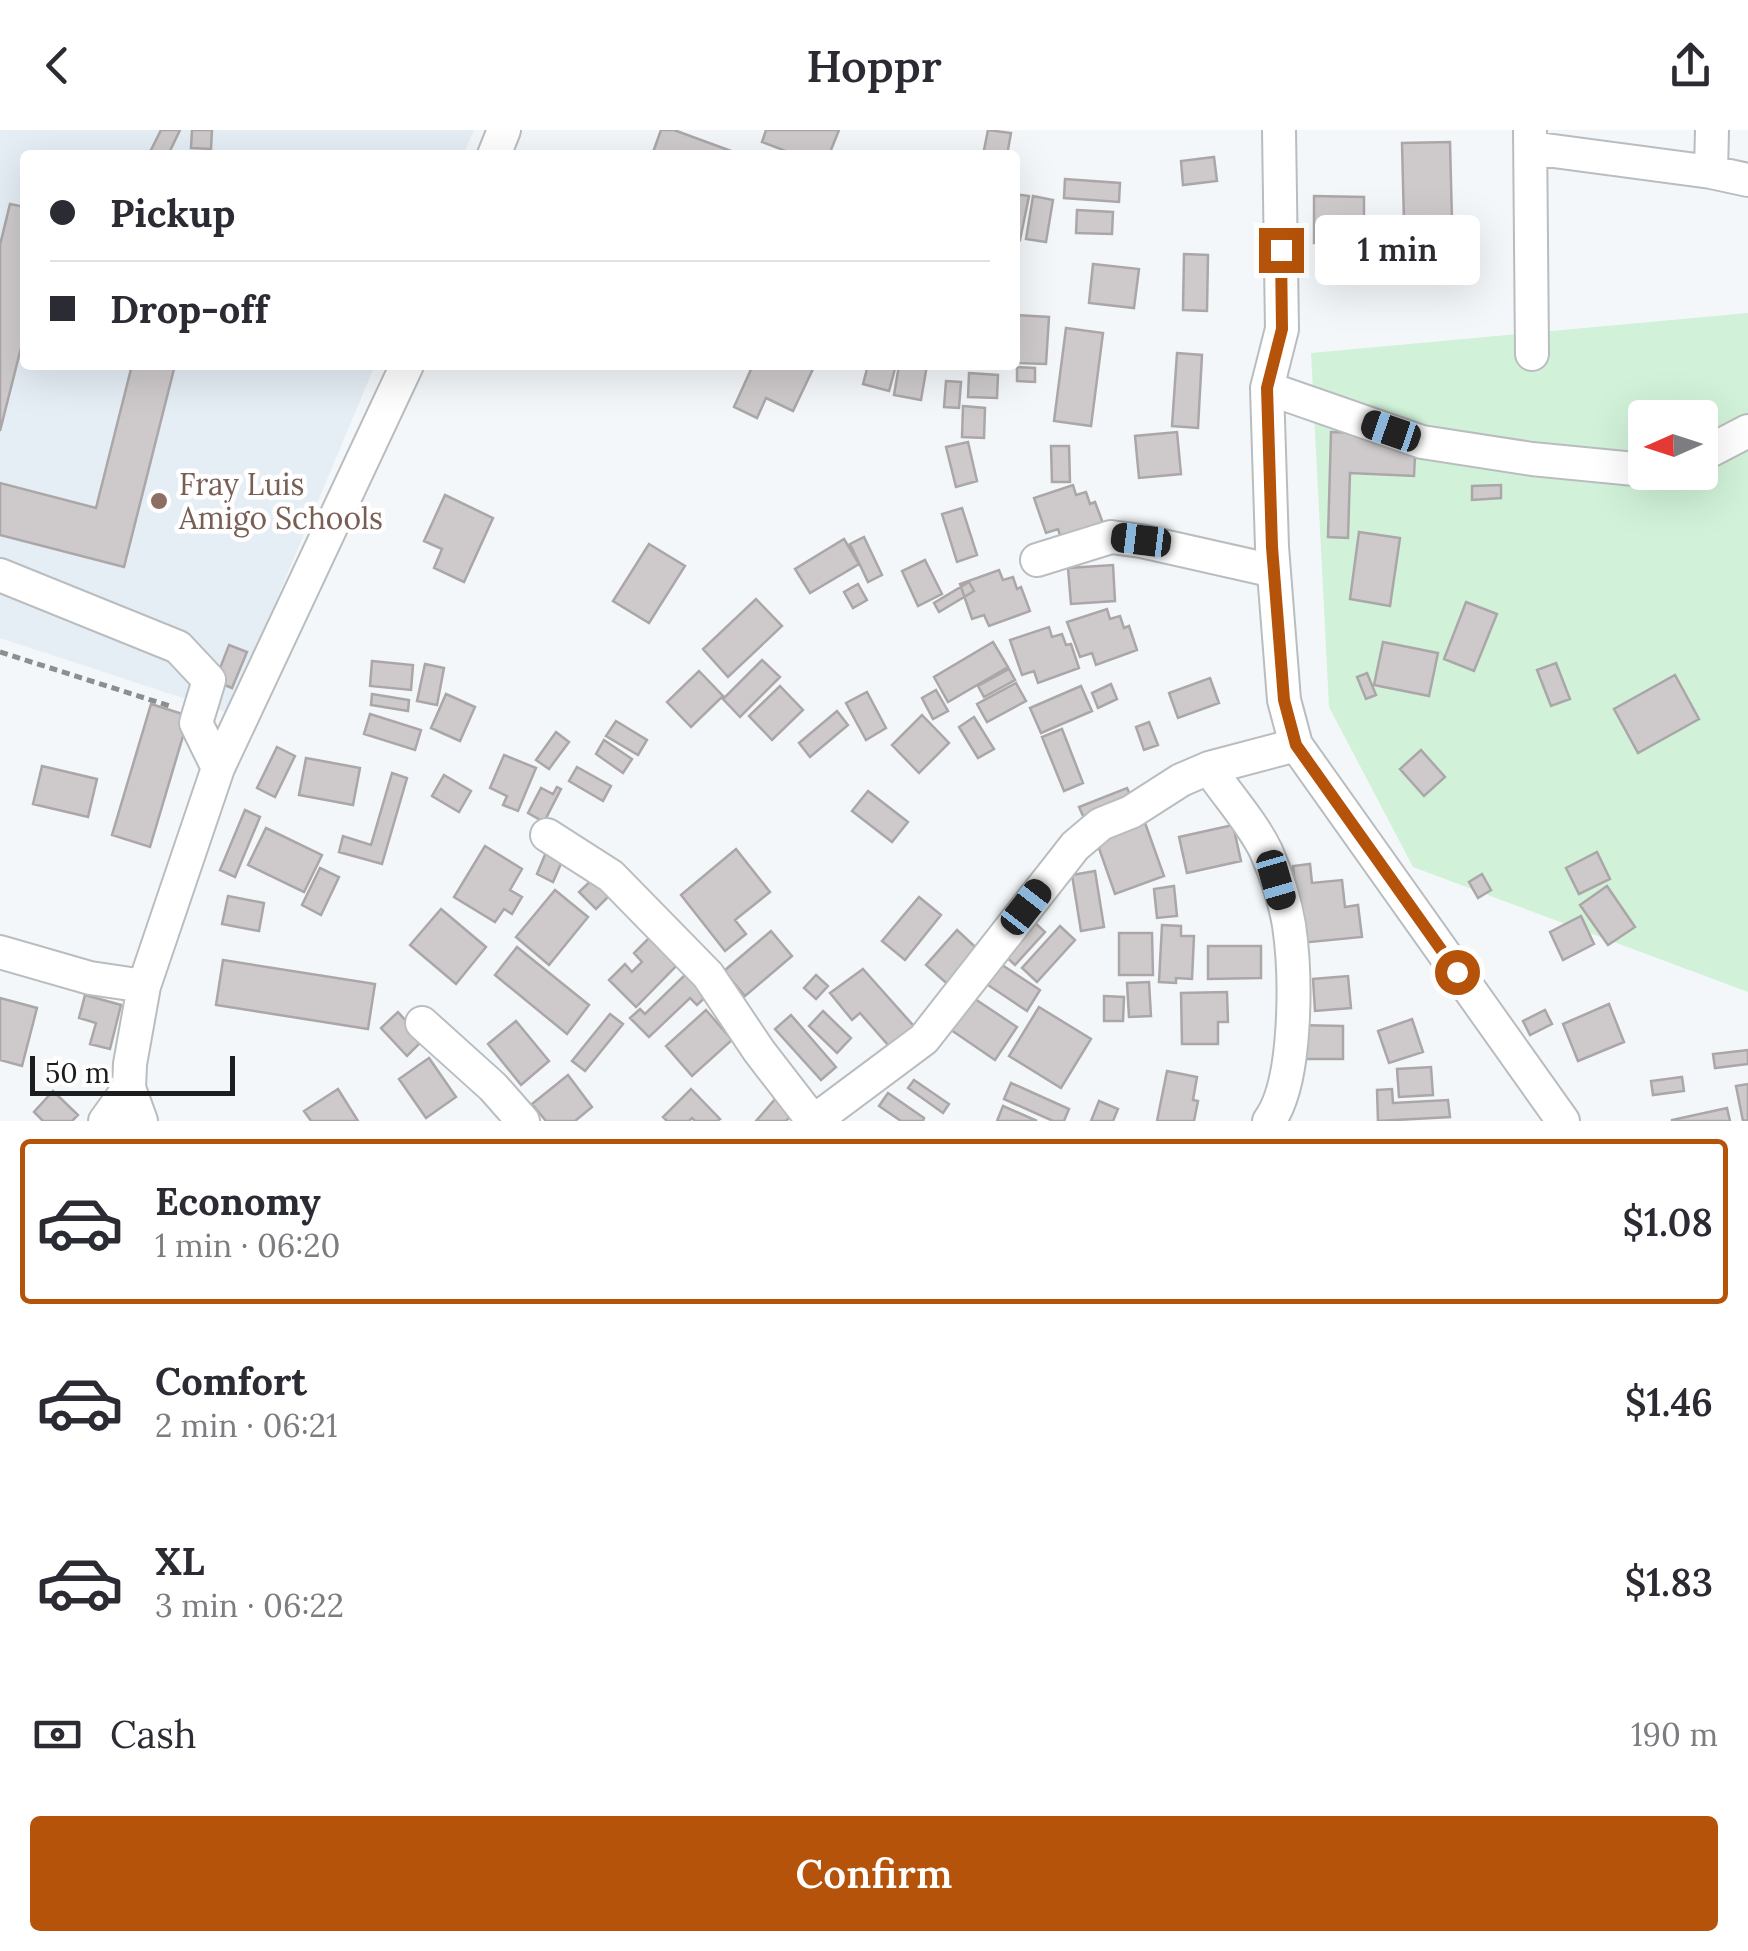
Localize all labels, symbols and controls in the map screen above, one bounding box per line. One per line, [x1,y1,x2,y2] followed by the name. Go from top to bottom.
[806,37,942,94] text: Hoppr
[30,38,85,93] icon: back
[1663,38,1718,93] icon: share
[110,189,235,237] text: Pickup
[1316,215,1481,285] callout: 1 min
[1259,228,1304,273] route end
[1357,229,1438,270] text: 1 min
[110,285,268,333] text: Drop-off
[1628,400,1718,490] north arrow
[1628,400,1718,490] map controls
[1358,407,1424,455] car
[178,465,383,538] place label: Fray Luis Amigo Schools
[148,490,170,512] marker: Fray Luis Amigo Schools
[1109,521,1173,559] car
[1253,847,1299,913] car
[996,874,1056,940] car
[1435,950,1480,995] route start
[30,1051,235,1096] scale bar
[45,1055,110,1091] text: 50 m
[35,1177,125,1267] icon: car
[155,1177,321,1225] text: Economy
[1622,1198,1713,1246] text: $1.08
[155,1225,340,1266] text: 1 min · 06:20
[35,1357,125,1447] icon: car
[155,1357,307,1405] text: Comfort
[1625,1378,1713,1426] text: $1.46
[155,1405,338,1446] text: 2 min · 06:21
[35,1537,125,1627] icon: car
[155,1537,205,1585] text: XL
[1625,1558,1713,1606] text: $1.83
[155,1585,344,1626] text: 3 min · 06:22
[30,1707,85,1762] icon: cash
[110,1710,197,1758] text: Cash
[1631,1714,1718,1755] text: 190 m
[30,1816,1718,1931] button: Confirm

